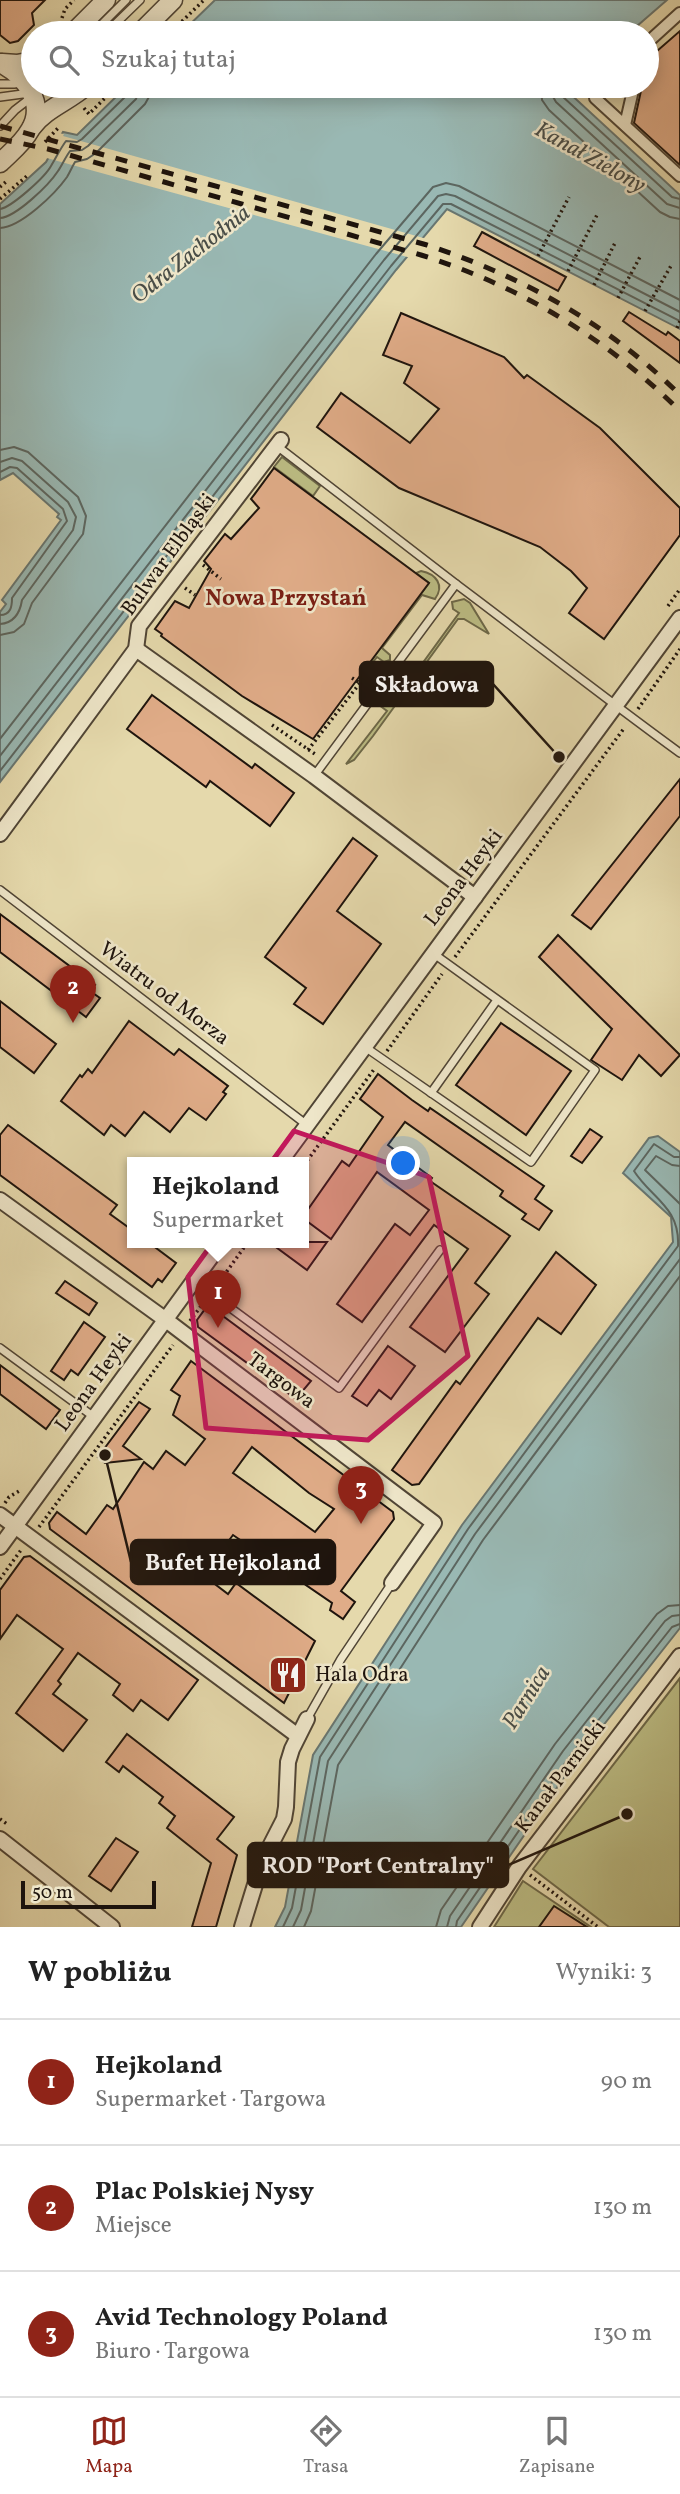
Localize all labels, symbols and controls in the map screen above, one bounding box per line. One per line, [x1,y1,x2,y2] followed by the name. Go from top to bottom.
[21,21,659,98] search box
[45,41,83,79] icon: search
[101,42,236,78] text: Szukaj tutaj
[529,114,651,202] water label: Kanał Zielony
[124,198,258,312] water label: Odra Zachodnia
[115,488,223,622] street label: Bulwar Elbląski
[205,583,367,615] district label: Nowa Przystań
[360,662,493,706] callout: Składowa
[375,670,479,702] text: Składowa
[418,823,510,933] street label: Leona Heyki
[93,935,235,1053] street label: Wiatru od Morza
[50,965,96,1023] pin: 2
[386,1146,420,1180] your location
[127,1157,309,1248] popup
[152,1169,279,1205] text: Hejkoland
[152,1205,284,1237] text: Supermarket
[195,1270,241,1328] pin: 1
[49,1328,139,1438] street label: Leona Heyki
[241,1346,321,1416] street label: Targowa
[338,1466,384,1524] pin: 3
[131,1540,335,1584] callout: Bufet Hejkoland
[145,1548,321,1580] text: Bufet Hejkoland
[267,1654,309,1696] restaurant icon: Hala Odra
[495,1660,559,1736] water label: Parnica
[315,1661,409,1690] place label: Hala Odra
[509,1714,613,1840] street label: Kanał Parnicki
[248,1843,508,1887] callout: ROD "Port Centralny"
[262,1851,494,1883] text: ROD "Port Centralny"
[21,1878,156,1910] scale bar
[32,1880,73,1906] text: 50 m
[28,1952,171,1994] text: W pobliżu
[555,1957,652,1989] text: Wyniki: 3
[95,2048,222,2084] text: Hejkoland
[46,2066,56,2098] text: 1
[601,2066,652,2098] text: 90 m
[95,2084,326,2116] text: Supermarket · Targowa
[95,2174,314,2210] text: Plac Polskiej Nysy
[45,2192,57,2224] text: 2
[593,2192,652,2224] text: 130 m
[95,2210,172,2242] text: Miejsce
[95,2300,388,2336] text: Avid Technology Poland
[45,2318,57,2350] text: 3
[593,2318,652,2350] text: 130 m
[95,2336,250,2368] text: Biuro · Targowa
[85,2412,133,2480] tab: Mapa
[303,2412,348,2480] tab: Trasa
[519,2412,595,2480] tab: Zapisane

